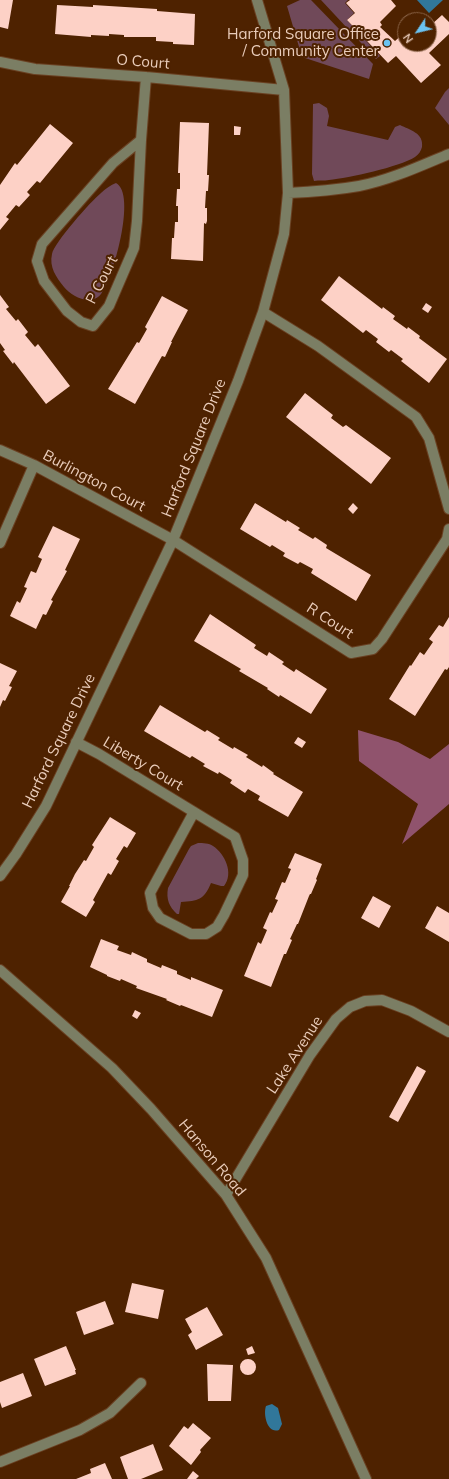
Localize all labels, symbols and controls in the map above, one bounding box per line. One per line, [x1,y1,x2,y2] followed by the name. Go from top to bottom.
[397,12,437,52] north arrow
[227,25,379,60] place label: Harford Square Office / Community Center
[400,31,416,46] text: N
[382,38,392,48] marker: Harford Square Office / Community Center
[116,51,170,73] street label: O Court
[82,253,122,307] street label: P Court
[158,376,230,520] street label: Harford Square Drive
[40,446,148,516] street label: Burlington Court
[303,599,357,643] street label: R Court
[19,671,99,811] street label: Harford Square Drive
[100,733,186,795] street label: Liberty Court
[263,1013,327,1097] street label: Lake Avenue
[175,1116,249,1200] street label: Hanson Road

